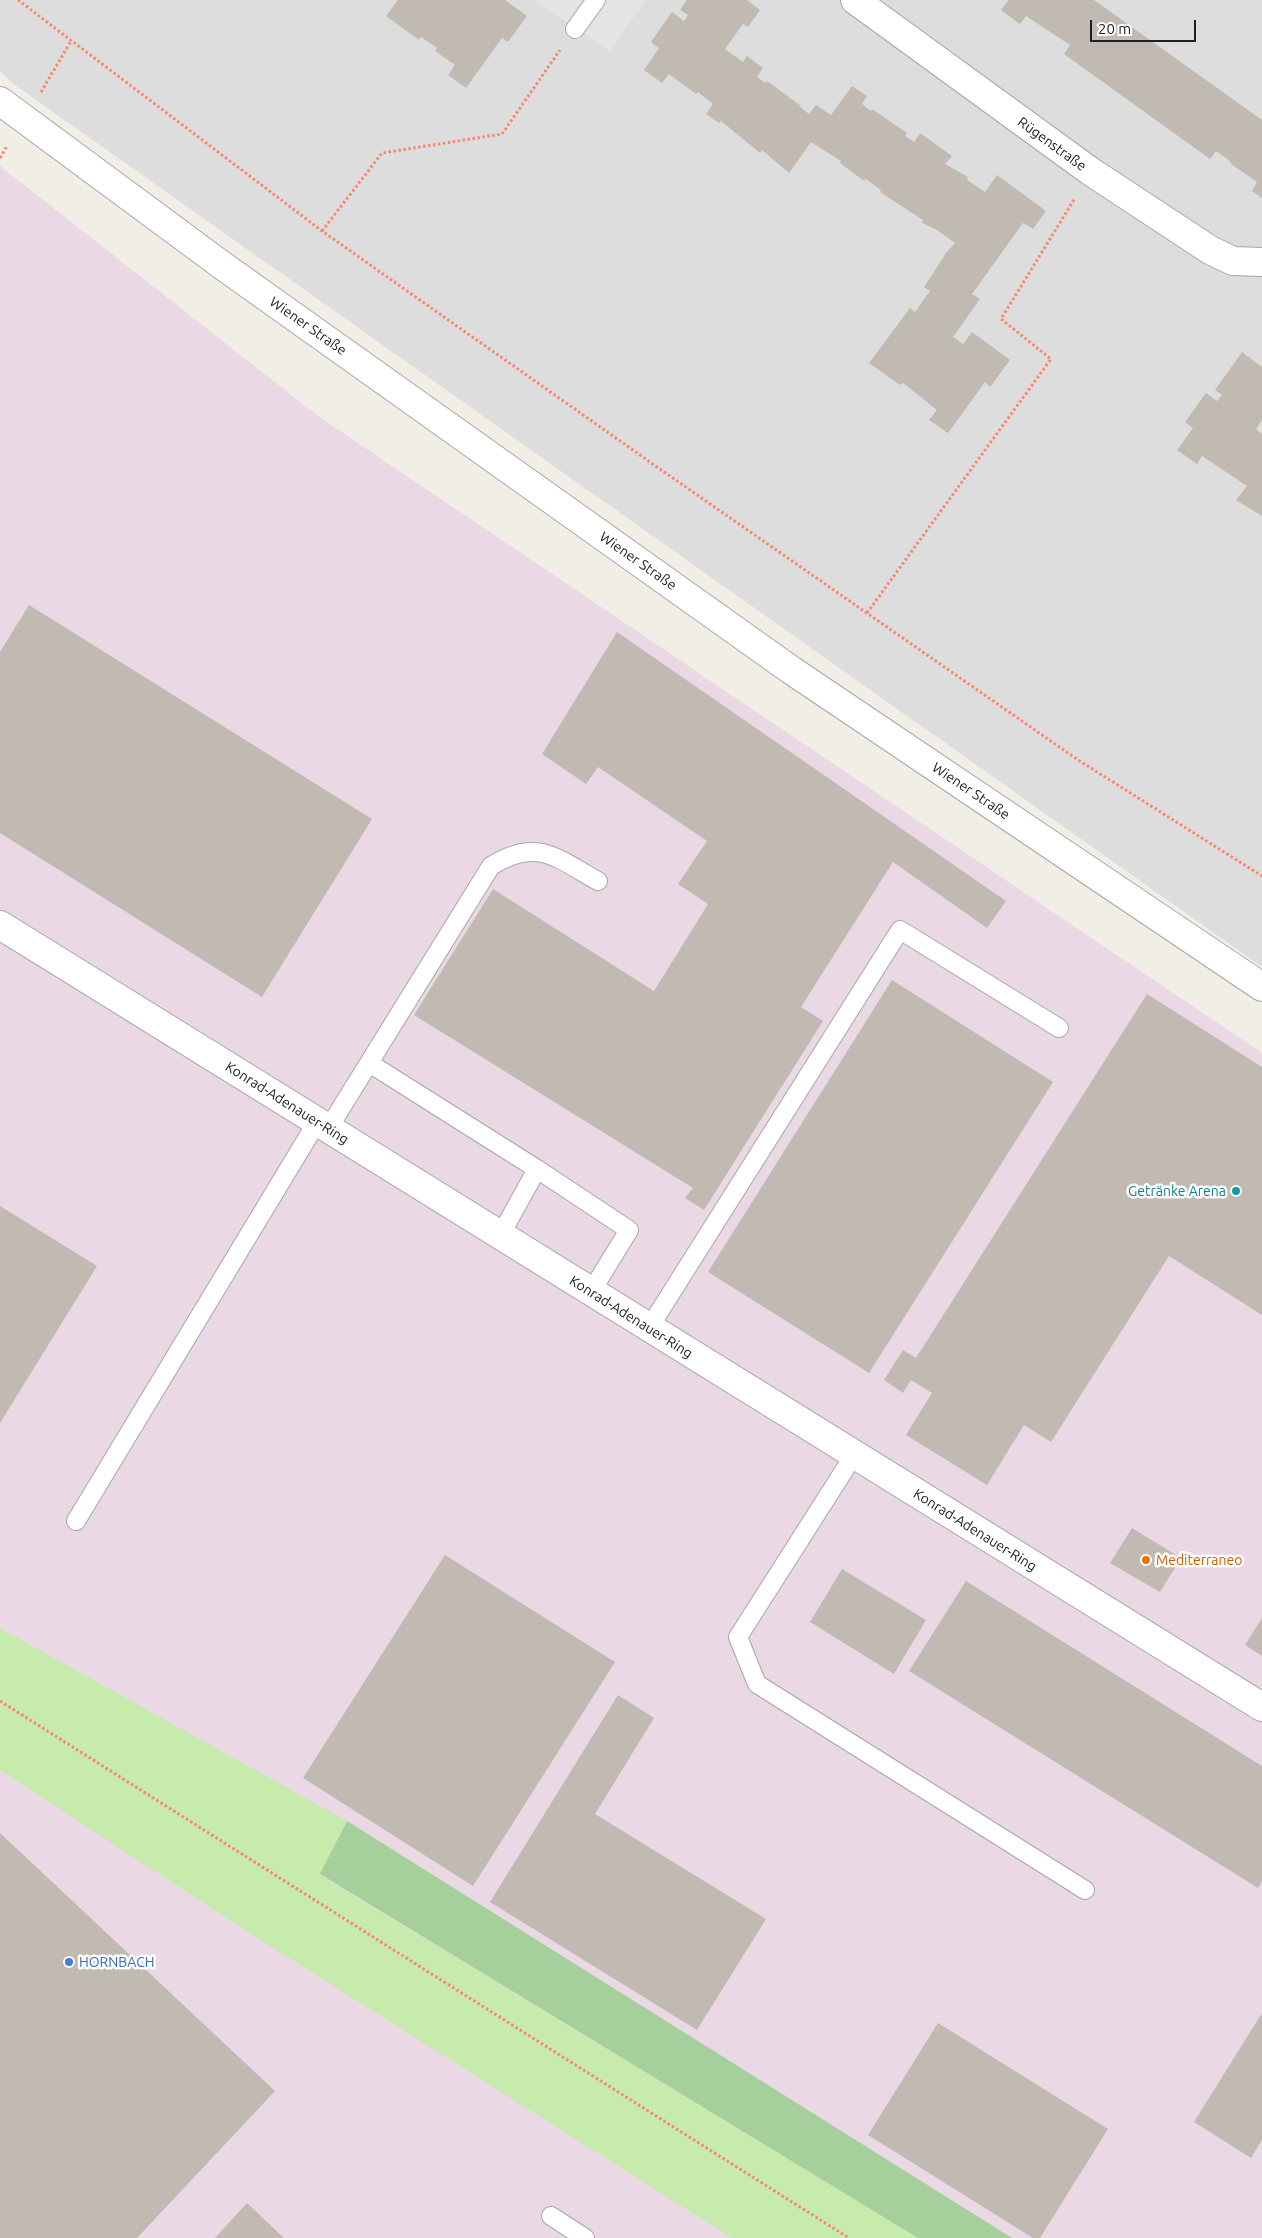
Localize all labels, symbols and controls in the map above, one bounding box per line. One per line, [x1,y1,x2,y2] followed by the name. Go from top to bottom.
[1092,10,1198,42] scale bar
[1098,20,1131,37] text: 20 m
[1014,113,1090,175] street label: Rügenstraße
[266,293,350,359] street label: Wiener Straße
[596,528,680,594] street label: Wiener Straße
[929,759,1013,823] street label: Wiener Straße
[222,1058,352,1148] street label: Konrad-Adenauer-Ring
[1128,1183,1226,1199] place label: Getränke Arena
[1230,1185,1242,1197] marker: Getränke Arena
[566,1272,696,1362] street label: Konrad-Adenauer-Ring
[910,1485,1040,1575] street label: Konrad-Adenauer-Ring
[1156,1552,1242,1568] place label: Mediterraneo
[1140,1554,1152,1566] marker: Mediterraneo
[79,1954,155,1970] place label: HORNBACH
[63,1956,75,1968] marker: HORNBACH

